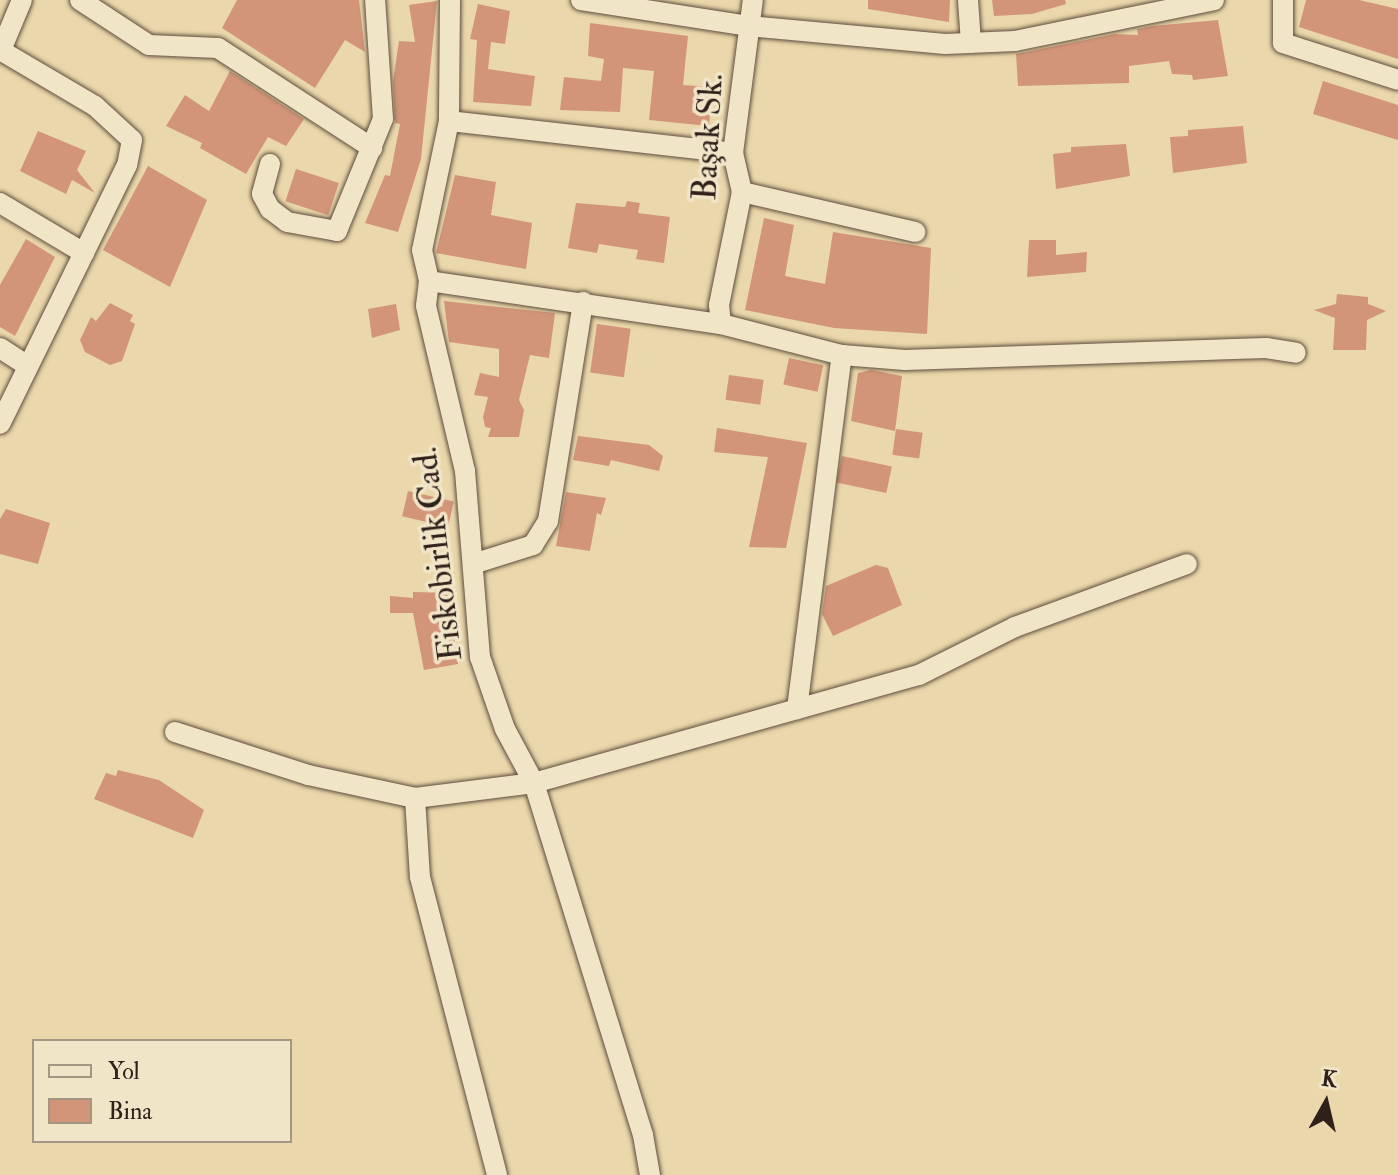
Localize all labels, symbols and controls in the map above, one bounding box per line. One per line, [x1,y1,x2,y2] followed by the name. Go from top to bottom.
[684,72,732,202] street label: Başak Sk.
[405,445,471,663] street label: Fiskobirlik Cad.
[32,1039,292,1143] legend
[108,1056,140,1087] text: Yol
[1286,1063,1366,1143] north arrow
[1320,1064,1339,1094] text: K
[108,1096,152,1127] text: Bina

